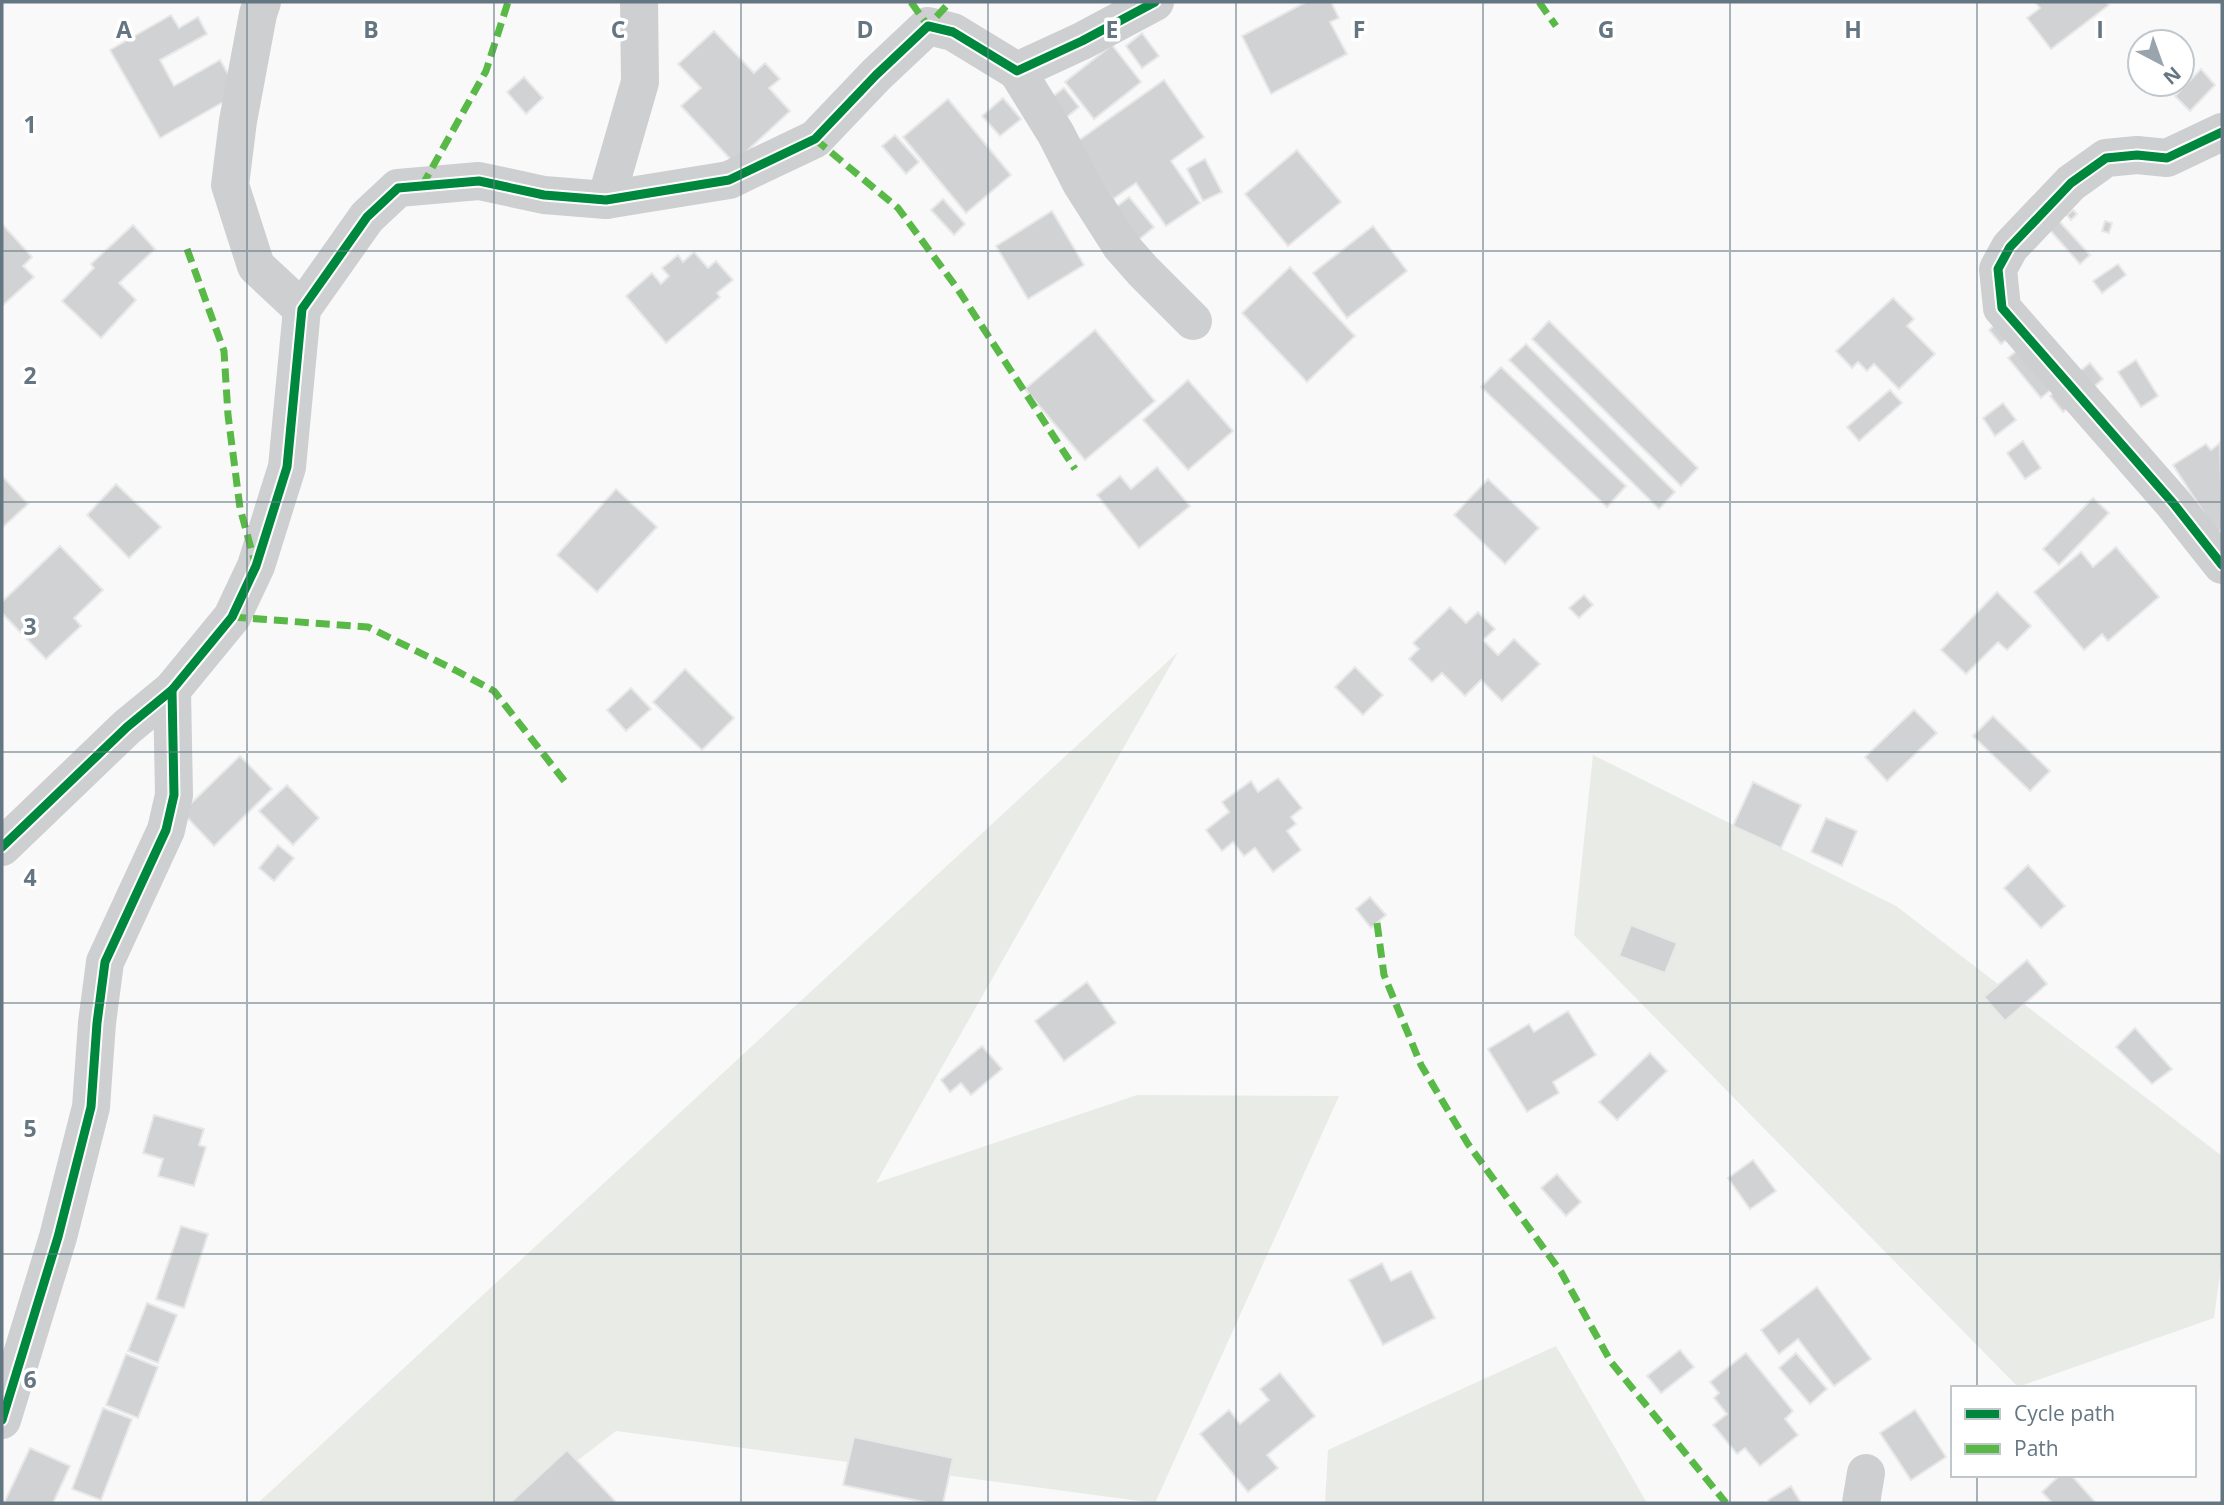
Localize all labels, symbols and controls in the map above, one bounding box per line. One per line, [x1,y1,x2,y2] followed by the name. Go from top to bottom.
[116,13,132,45] text: A
[363,13,379,45] text: B
[611,13,625,45] text: C
[856,13,874,45] text: D
[1106,13,1118,45] text: E
[1353,13,1365,45] text: F
[1598,13,1614,45] text: G
[1844,13,1862,45] text: H
[2096,13,2104,45] text: I
[2126,28,2196,98] north arrow
[2158,61,2187,91] text: N
[23,108,37,140] text: 1
[23,359,37,391] text: 2
[23,610,37,642] text: 3
[23,861,37,893] text: 4
[23,1112,37,1144] text: 5
[23,1363,37,1395] text: 6
[1951,1386,2196,1477] legend
[2014,1399,2115,1427] text: Cycle path
[2014,1434,2059,1462] text: Path

